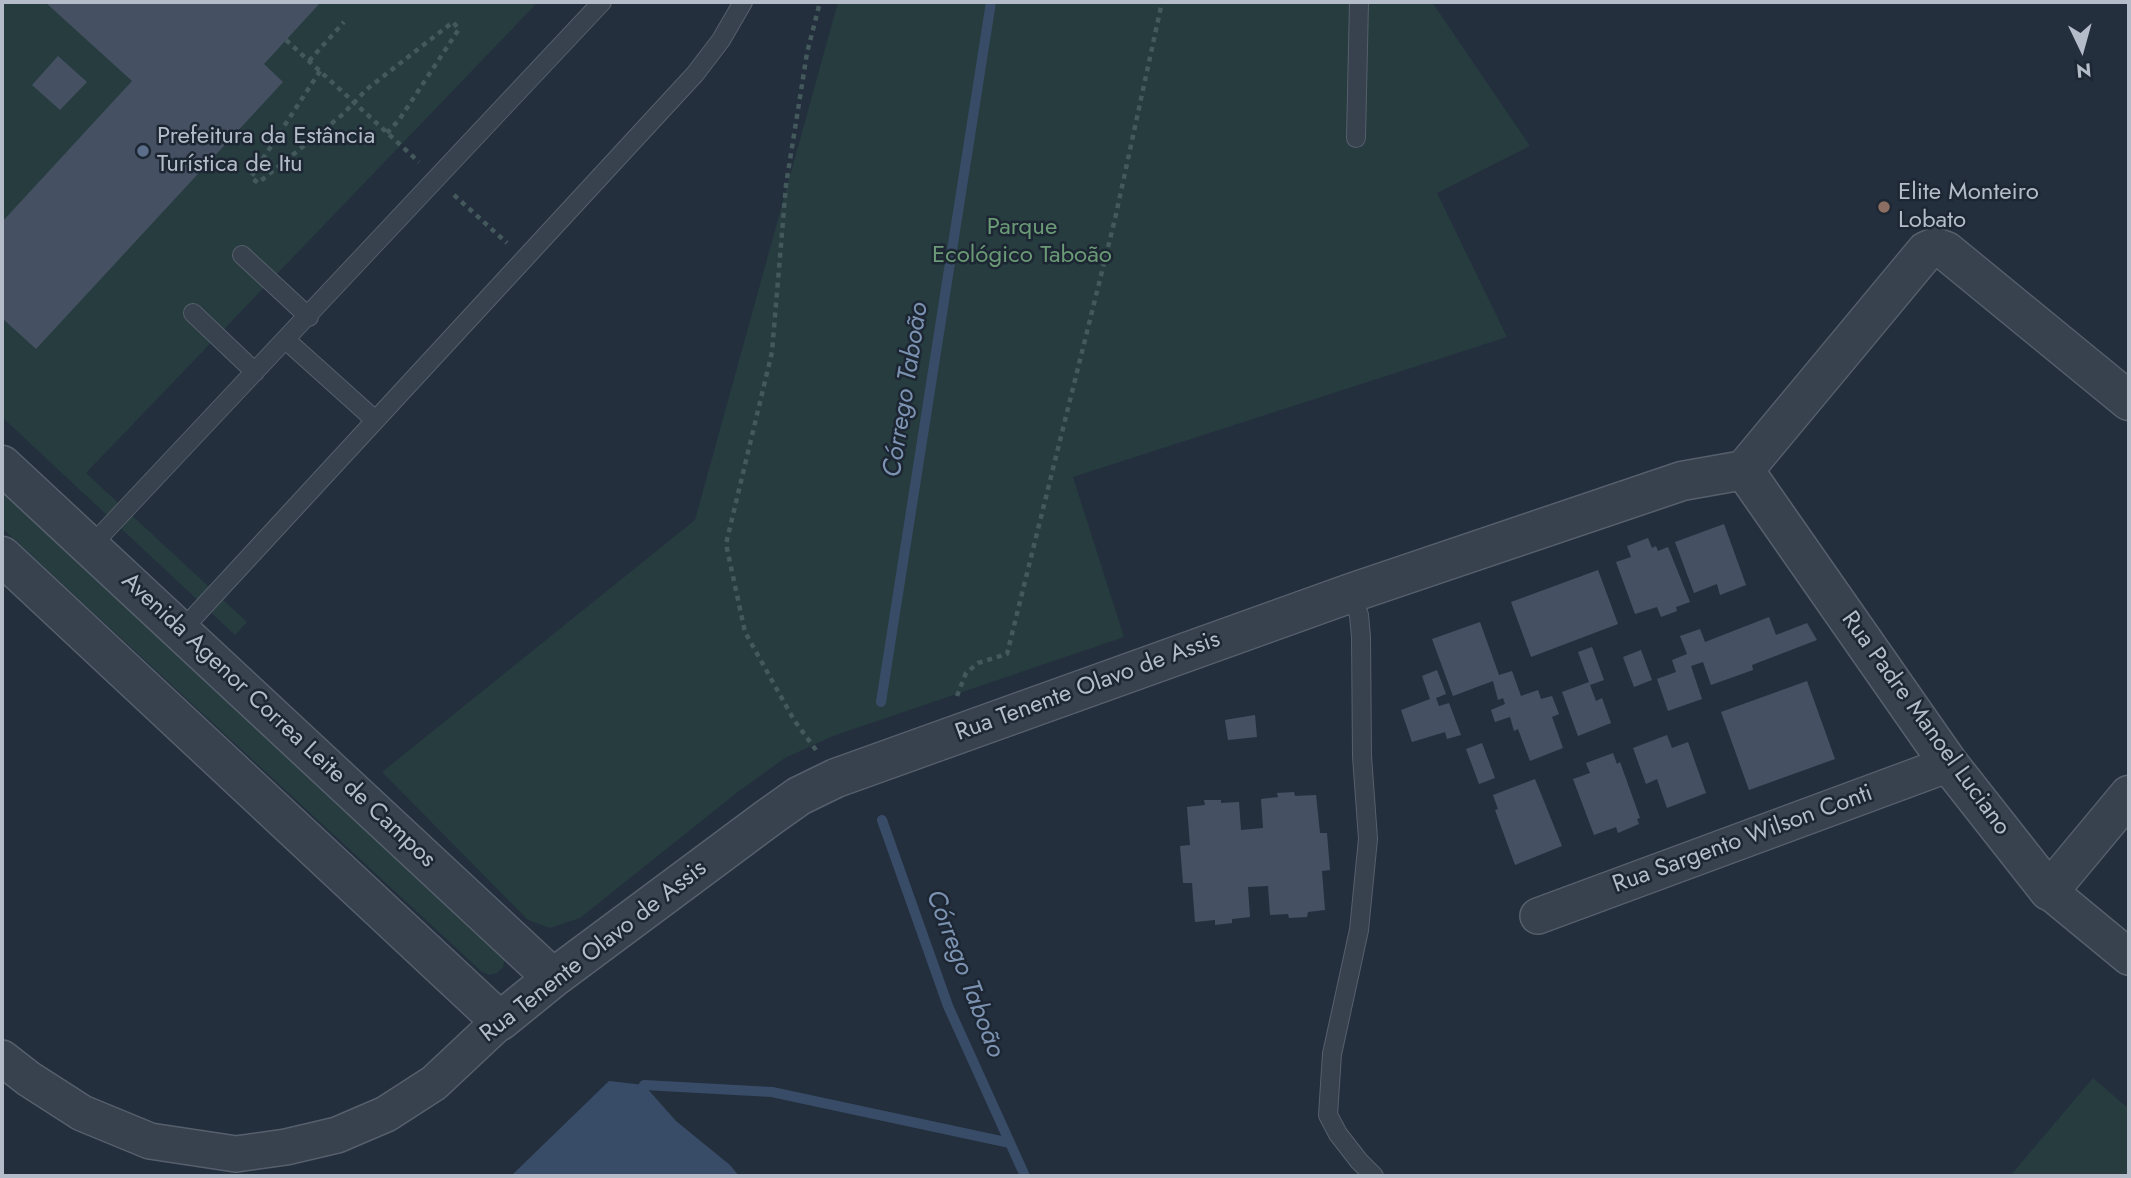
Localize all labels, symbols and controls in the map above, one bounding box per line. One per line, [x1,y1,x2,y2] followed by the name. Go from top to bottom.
[2047,14,2117,84] north arrow
[2075,56,2093,85] text: N
[157,123,375,179] place label: Prefeitura da Estância Turística de Itu
[135,143,151,159] marker: Prefeitura da Estância Turística de Itu
[1898,179,2039,235] place label: Elite Monteiro Lobato
[1876,199,1892,215] marker: Elite Monteiro Lobato
[932,214,1112,270] park label: Parque Ecológico Taboão
[878,300,936,480] water label: Córrego Taboão
[115,567,441,875] street label: Avenida Agenor Correa Leite de Campos
[1834,607,2016,841] street label: Rua Padre Manoel Luciano
[952,626,1224,748] street label: Rua Tenente Olavo de Assis
[1609,780,1877,900] street label: Rua Sargento Wilson Conti
[475,855,713,1049] street label: Rua Tenente Olavo de Assis
[918,886,1010,1062] water label: Córrego Taboão

